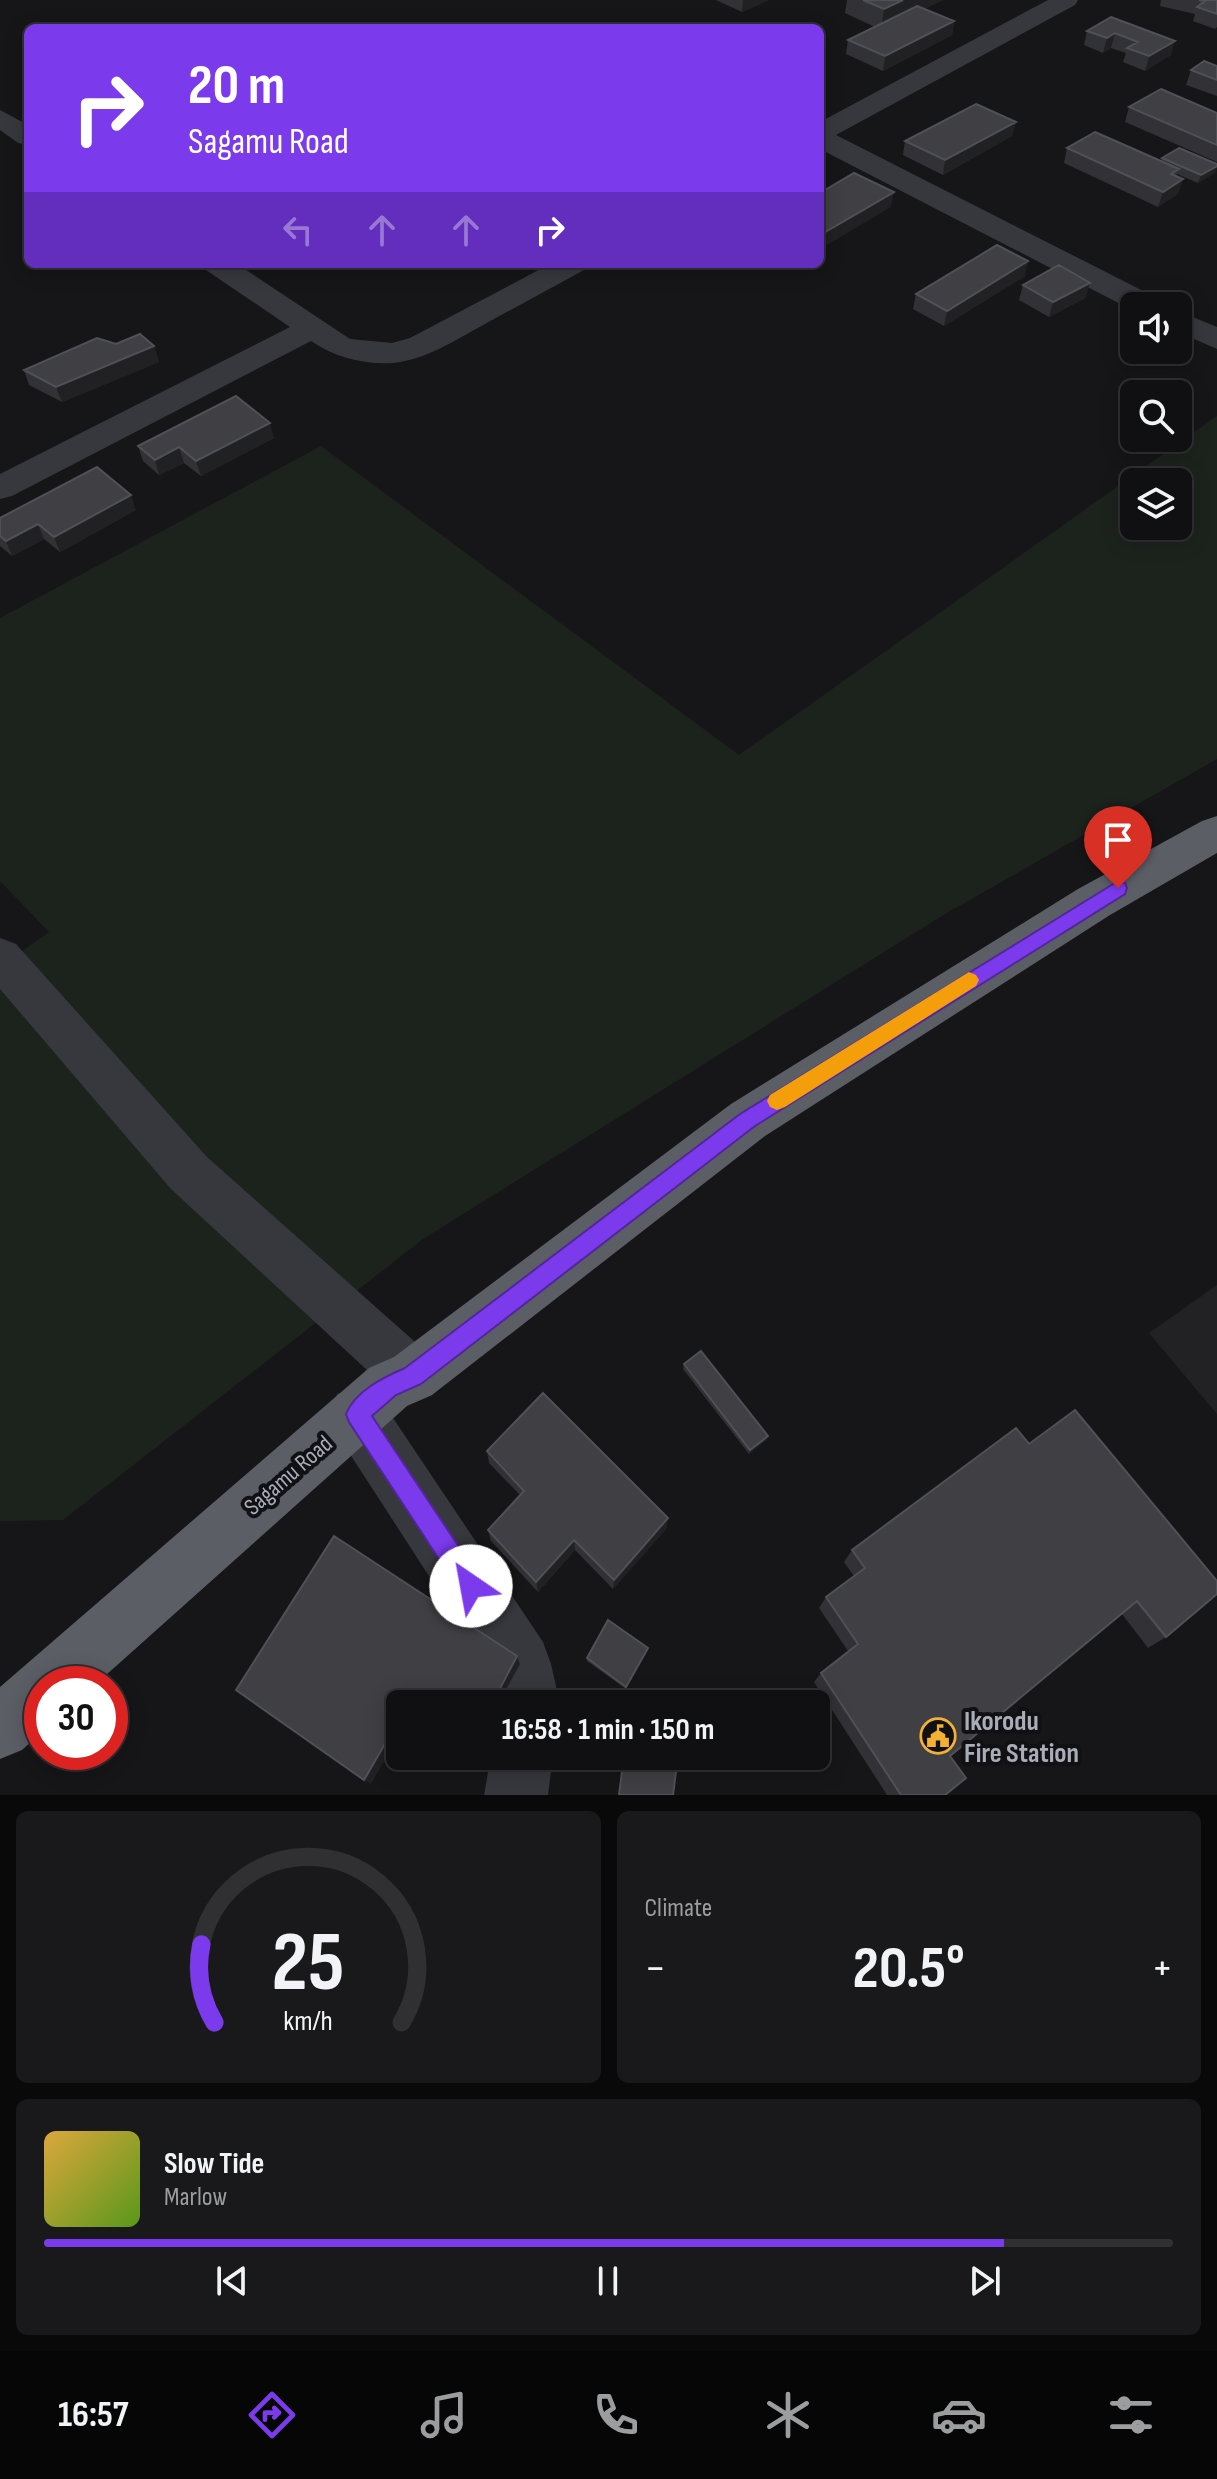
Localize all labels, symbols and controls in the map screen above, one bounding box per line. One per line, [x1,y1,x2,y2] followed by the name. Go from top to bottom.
[188,53,285,120] text: 20 m
[56,56,160,160] icon: right
[188,121,349,164] text: Sagamu Road
[276,208,320,252] icon: left
[360,208,404,252] icon: ahead
[444,208,488,252] icon: ahead
[528,208,572,252] icon: right
[1120,292,1192,540] map controls
[1120,292,1192,364] button: sound
[1120,380,1192,452] button: search
[1120,468,1192,540] button: layers
[1084,806,1152,888] pin
[1096,818,1140,862] icon: arrive
[238,1429,338,1522] street label: Sagamu Road
[429,1544,513,1628] position arrow
[24,1666,128,1770] speed limit sign: 30
[964,1705,1079,1770] place label: Ikorodu Fire Station
[502,1712,714,1748] text: 16:58 · 1 min · 150 m
[919,1717,957,1755] public building icon: Ikorodu Fire Station
[645,1893,712,1924] text: Climate
[272,1914,345,2014] text: 25
[853,1933,965,2005] text: 20.5°
[645,1942,666,1995] text: −
[1151,1942,1173,1995] text: +
[284,2004,333,2039] text: km/h
[164,2146,264,2182] text: Slow Tide
[164,2182,227,2213] text: Marlow
[210,2259,254,2303] icon: previous
[586,2259,630,2303] icon: pause
[963,2259,1007,2303] icon: next
[244,2387,300,2443] icon: directions
[416,2387,472,2443] icon: music
[588,2387,644,2443] icon: phone
[760,2387,816,2443] icon: climate
[931,2387,987,2443] icon: car
[1103,2387,1159,2443] icon: filters
[58,2394,128,2437] text: 16:57

